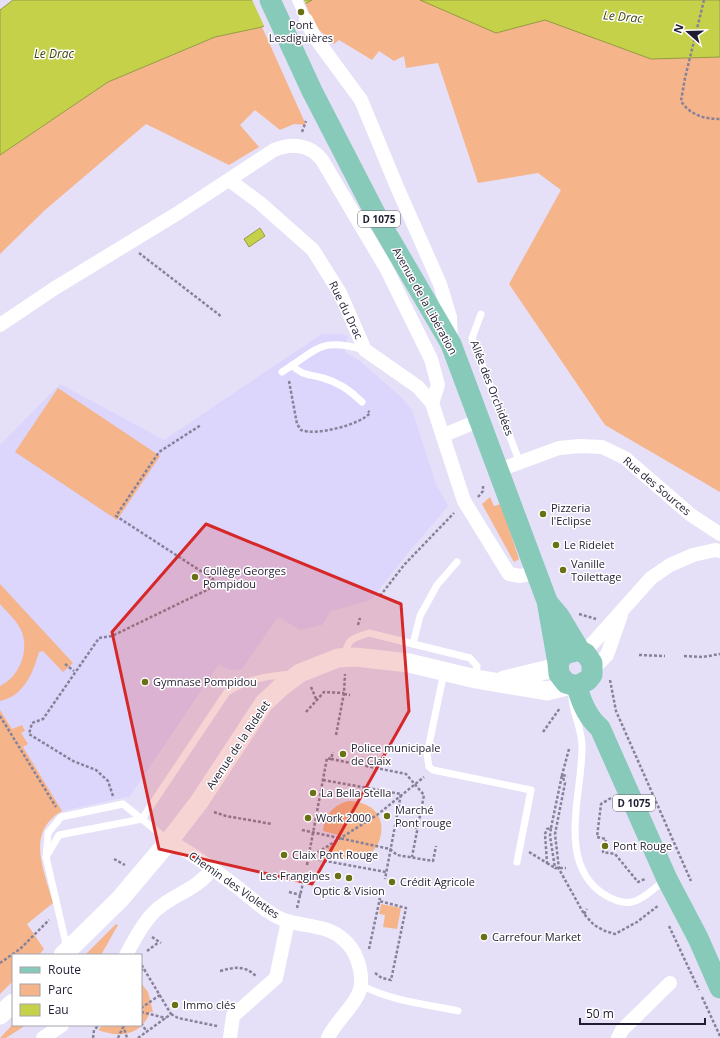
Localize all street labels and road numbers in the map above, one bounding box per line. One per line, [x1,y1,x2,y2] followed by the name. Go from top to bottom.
[358,211,400,227] road number: D 1075
[390,244,461,357] street label: Avenue de la Libération
[326,278,367,341] street label: Rue du Drac
[467,338,518,438] street label: Allée des Orchidées
[620,453,694,518] street label: Rue des Sources
[202,697,273,792] street label: Avenue de la Ridelet
[613,795,655,811] road number: D 1075
[186,848,283,922] street label: Chemin des Violettes

